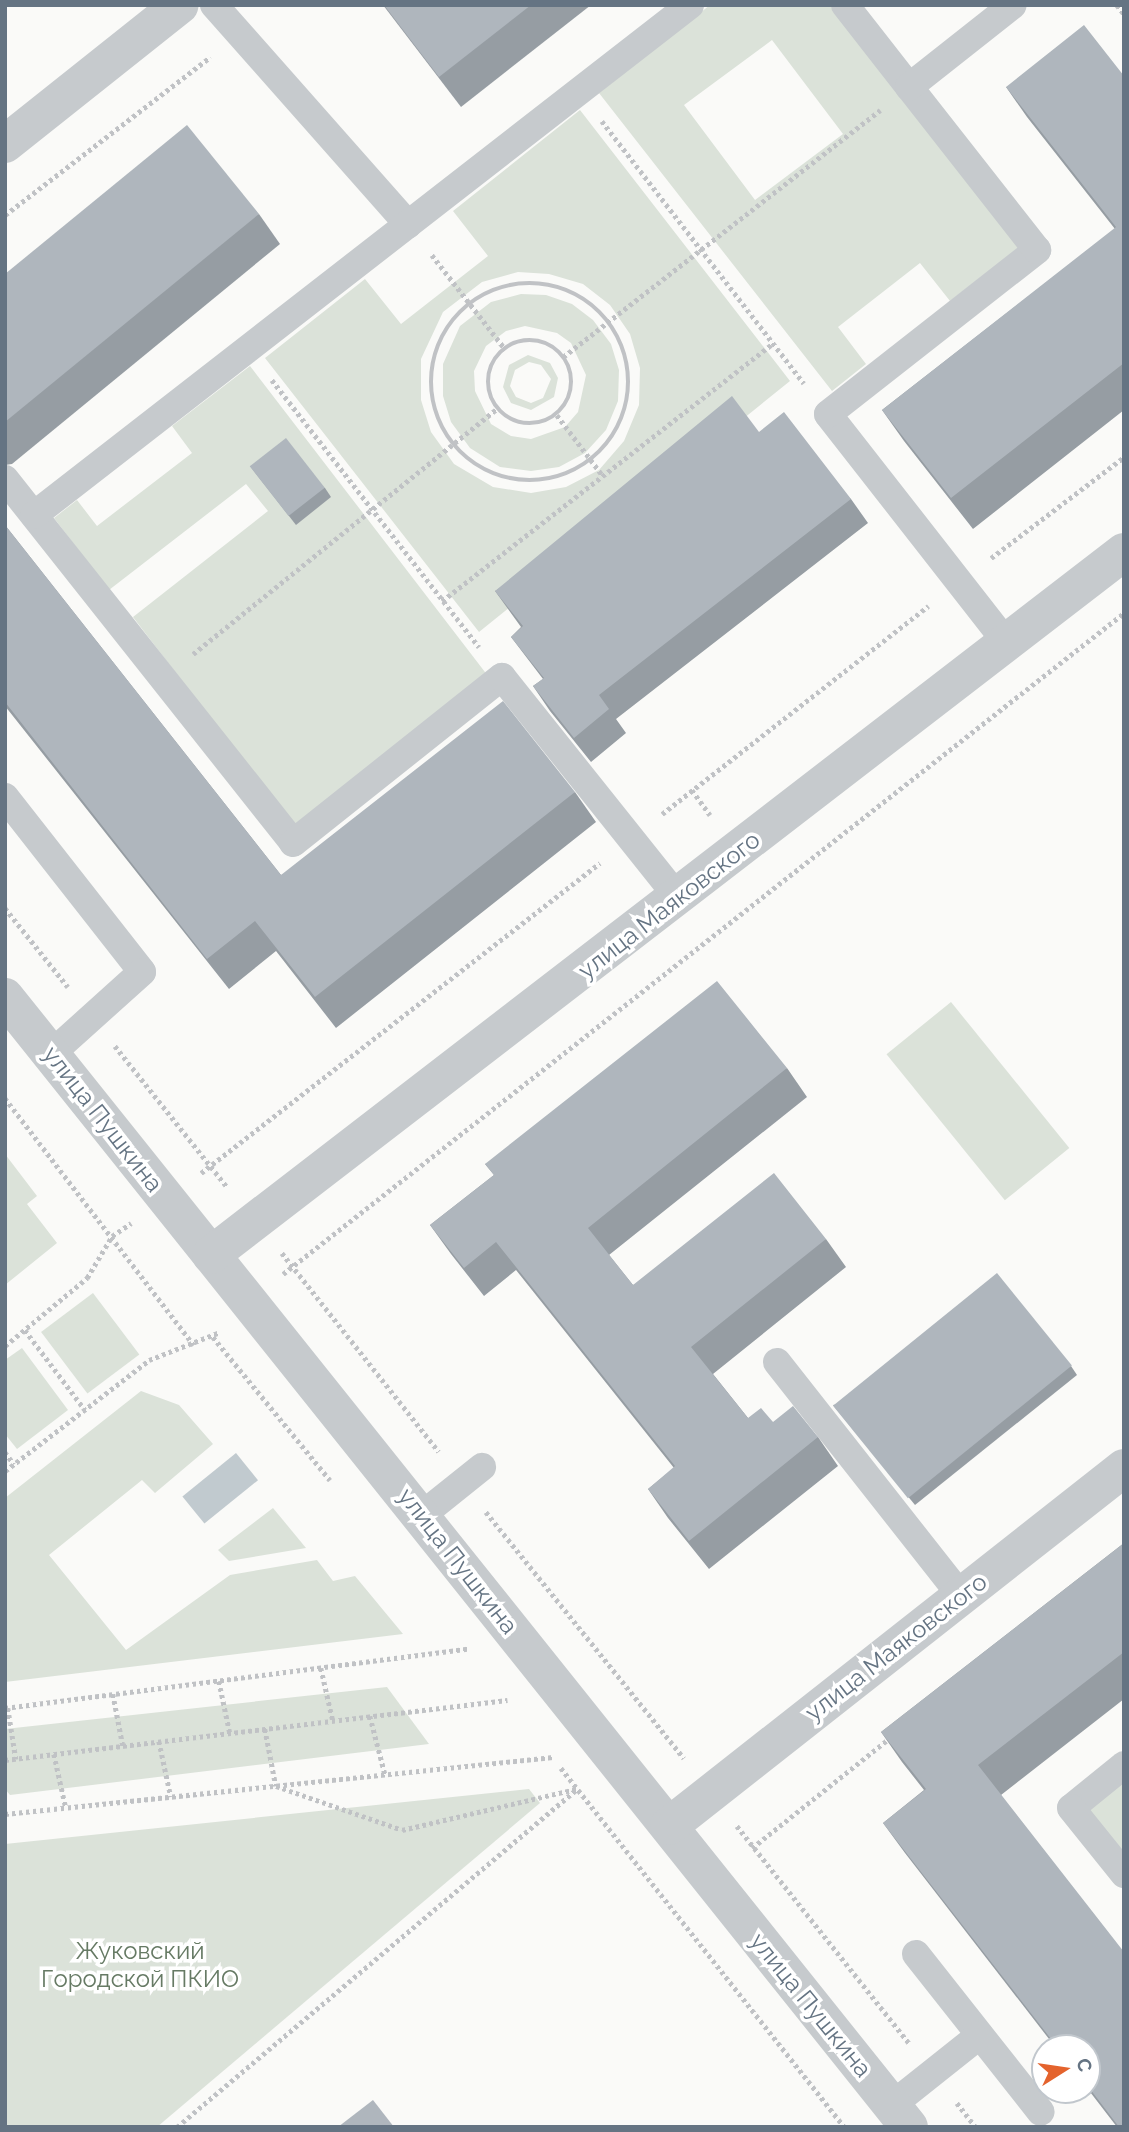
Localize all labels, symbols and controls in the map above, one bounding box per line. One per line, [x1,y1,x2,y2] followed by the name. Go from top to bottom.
[572,825,766,985] street label: улица Маяковского
[37,1040,169,1198] street label: улица Пушкина
[392,1482,524,1640] street label: улица Пушкина
[799,1567,993,1727] street label: улица Маяковского
[744,1927,878,2083] street label: улица Пушкина
[41,1937,239,1993] park label: Жуковский Городской ПКИО
[1031,2034,1101,2104] north arrow
[1072,2056,1097,2074] text: С

